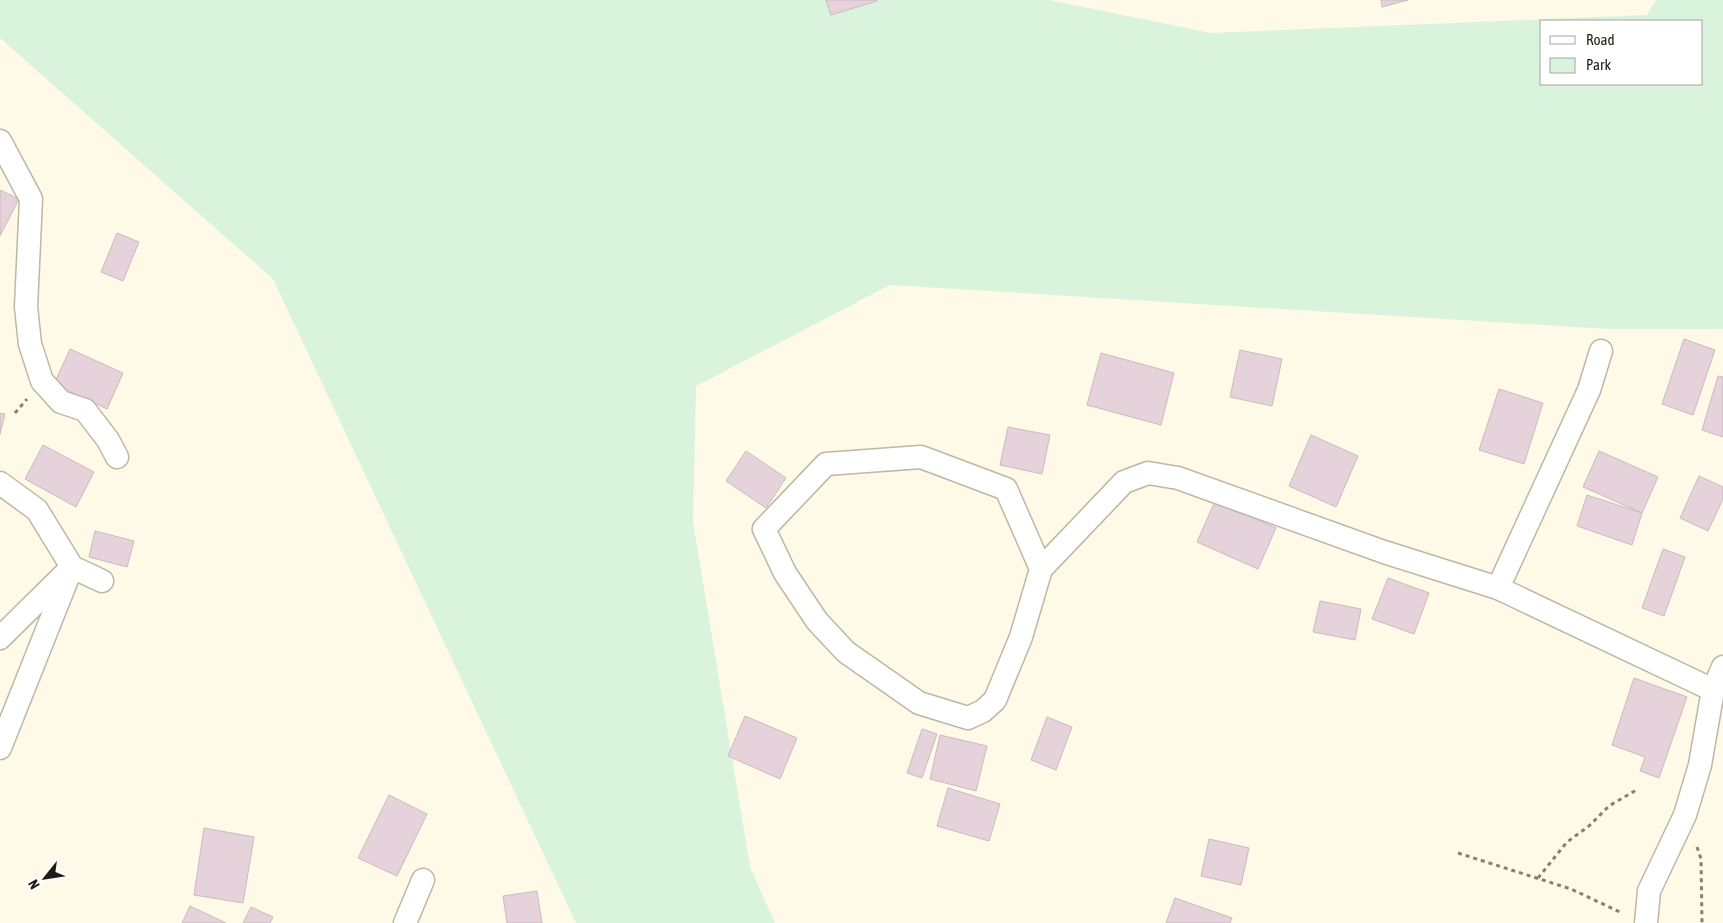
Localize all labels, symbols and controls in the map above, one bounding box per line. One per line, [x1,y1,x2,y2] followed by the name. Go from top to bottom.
[1540,20,1703,85] legend
[1586,31,1615,48] text: Road
[1586,56,1611,73] text: Park
[20,853,70,903] north arrow
[25,877,43,892] text: N

